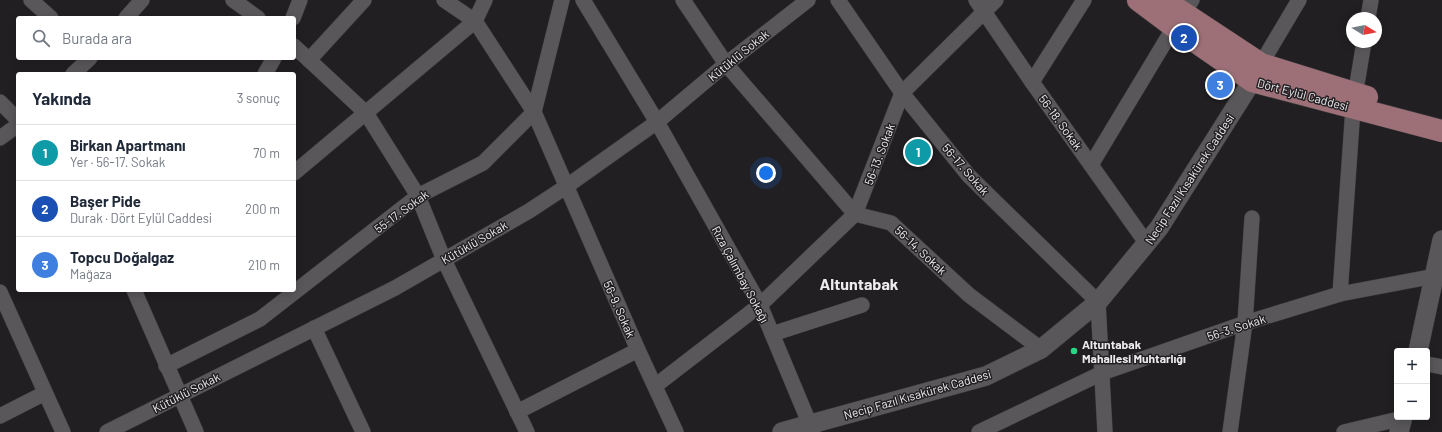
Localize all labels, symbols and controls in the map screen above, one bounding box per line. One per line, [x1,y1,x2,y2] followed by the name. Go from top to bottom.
[1346,12,1382,48] north arrow
[16,16,296,60] search box
[1171,23,1197,53] pin: 2
[705,26,771,84] street label: Kütüklü Sokak
[30,27,52,49] icon: search
[62,29,132,47] text: Burada ara
[1207,70,1233,100] pin: 3
[1256,75,1350,113] street label: Dört Eylül Caddesi
[32,88,91,108] text: Yakında
[237,90,280,106] text: 3 sonuç
[1036,92,1086,152] street label: 56-18. Sokak
[1142,111,1236,247] street label: Necip Fazıl Kısakürek Caddesi
[861,121,897,187] street label: 56-13. Sokak
[70,136,186,154] text: Birkan Apartmanı
[905,137,931,167] pin: 1
[940,140,992,198] street label: 56-17. Sokak
[43,145,47,161] text: 1
[253,145,280,161] text: 70 m
[70,154,165,170] text: Yer · 56-17. Sokak
[756,163,776,183] your location
[371,187,431,235] street label: 55-17. Sokak
[70,192,141,210] text: Başer Pide
[41,201,49,217] text: 2
[245,201,280,217] text: 200 m
[70,210,212,226] text: Durak · Dört Eylül Caddesi
[439,217,509,267] street label: Kütüklü Sokak
[710,223,772,325] street label: Rıza Çalımbay Sokağı
[892,223,950,277] street label: 56-14. Sokak
[70,248,174,266] text: Topcu Doğalgaz
[41,257,49,273] text: 3
[248,257,280,273] text: 210 m
[70,266,112,282] text: Mağaza
[820,274,899,293] district label: Altuntabak
[601,278,639,340] street label: 56-9. Sokak
[1205,311,1267,343] street label: 56-3. Sokak
[1082,337,1186,365] place label: Altuntabak Mahallesi Muhtarlığı
[1069,346,1079,356] marker: Altuntabak Mahallesi Muhtarlığı
[1394,348,1430,420] map controls
[1394,348,1430,384] button: +
[842,366,992,422] street label: Necip Fazıl Kısakürek Caddesi
[150,369,222,415] street label: Kütüklü Sokak
[1394,384,1430,420] button: −

